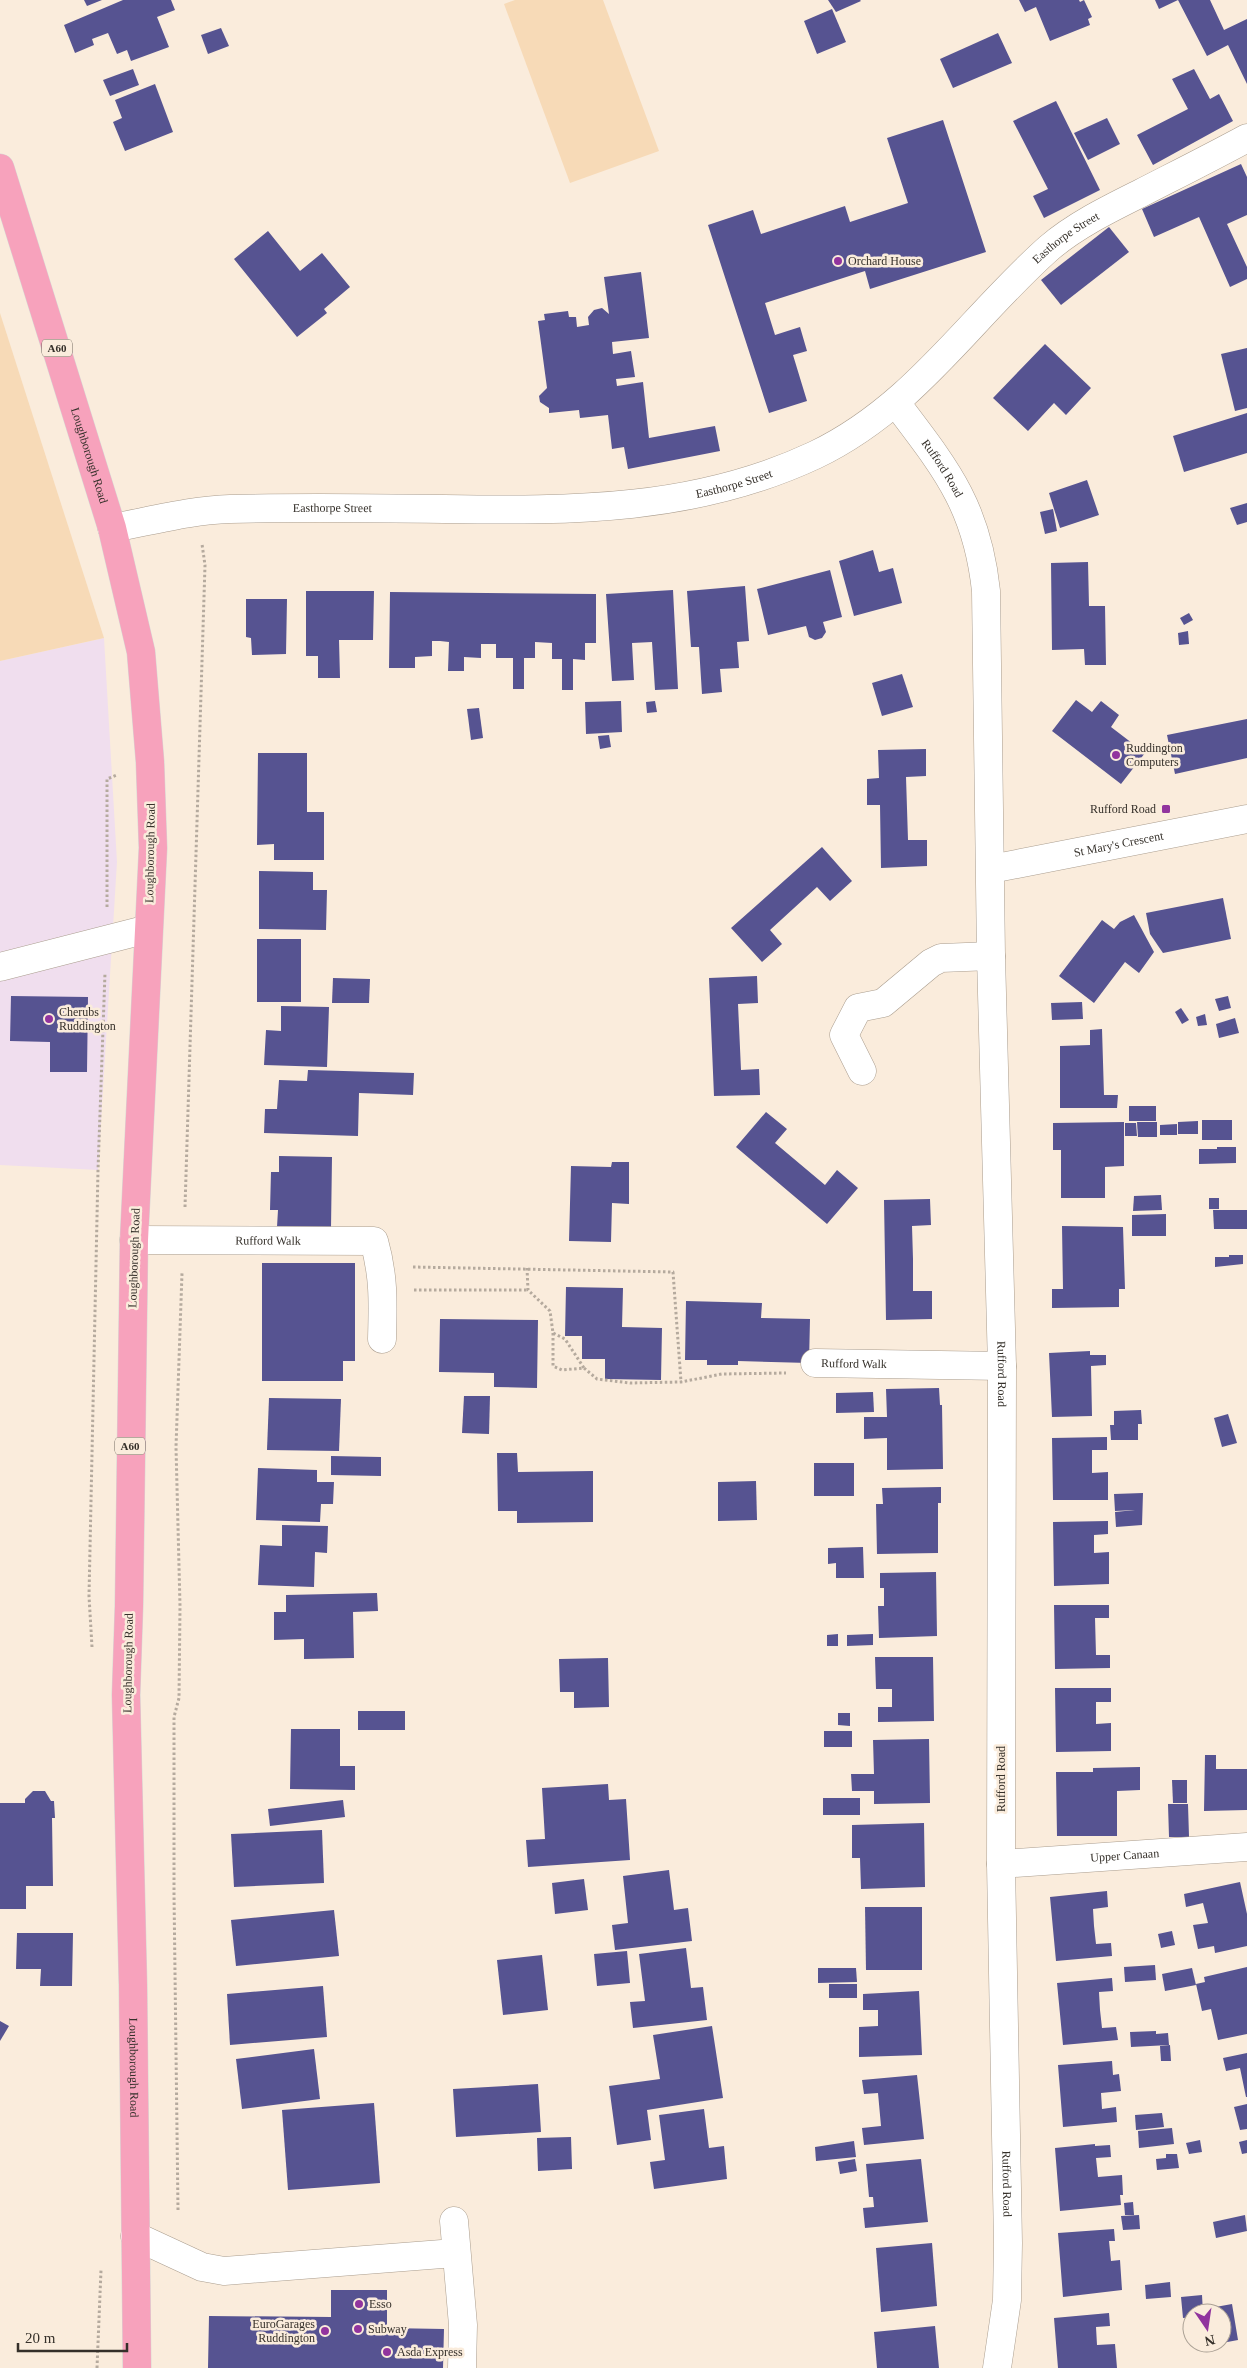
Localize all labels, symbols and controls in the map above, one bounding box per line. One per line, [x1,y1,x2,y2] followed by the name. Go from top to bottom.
[1030,209,1102,267] street label: Easthorpe Street
[848,254,921,268] place label: Orchard House
[832,255,844,267] marker: Orchard House
[42,339,72,356] road number: A60
[68,406,111,505] street label: Loughborough Road
[919,436,966,499] street label: Rufford Road
[694,466,775,501] street label: Easthorpe Street
[293,501,373,515] street label: Easthorpe Street
[1126,741,1183,769] place label: Ruddington Computers
[1110,749,1122,761] marker: Ruddington Computers
[1090,802,1156,816] place label: Rufford Road
[142,803,158,903] street label: Loughborough Road
[1160,803,1172,815] marker: Rufford Road
[1073,828,1165,860] street label: St Mary's Crescent
[59,1005,116,1033] place label: Cherubs Ruddington
[43,1013,55,1025] marker: Cherubs Ruddington
[125,1208,143,1308] street label: Loughborough Road
[235,1233,301,1248] street label: Rufford Walk
[994,1341,1009,1407] street label: Rufford Road
[821,1356,887,1371] street label: Rufford Walk
[115,1438,145,1454] road number: A60
[120,1613,136,1713] street label: Loughborough Road
[994,1746,1008,1812] street label: Rufford Road
[1090,1846,1160,1865] street label: Upper Canaan
[126,2018,141,2117] street label: Loughborough Road
[999,2151,1015,2217] street label: Rufford Road
[369,2297,392,2311] place label: Esso
[353,2298,365,2310] marker: Esso
[1182,2303,1232,2353] north arrow
[252,2317,315,2345] place label: EuroGarages Ruddington
[18,2320,126,2352] scale bar
[368,2322,407,2336] place label: Subway
[352,2323,364,2335] marker: Subway
[319,2325,331,2337] marker: EuroGarages Ruddington
[25,2330,56,2346] text: 20 m
[1203,2332,1216,2349] text: N
[397,2345,463,2359] place label: Asda Express
[381,2346,393,2358] marker: Asda Express

